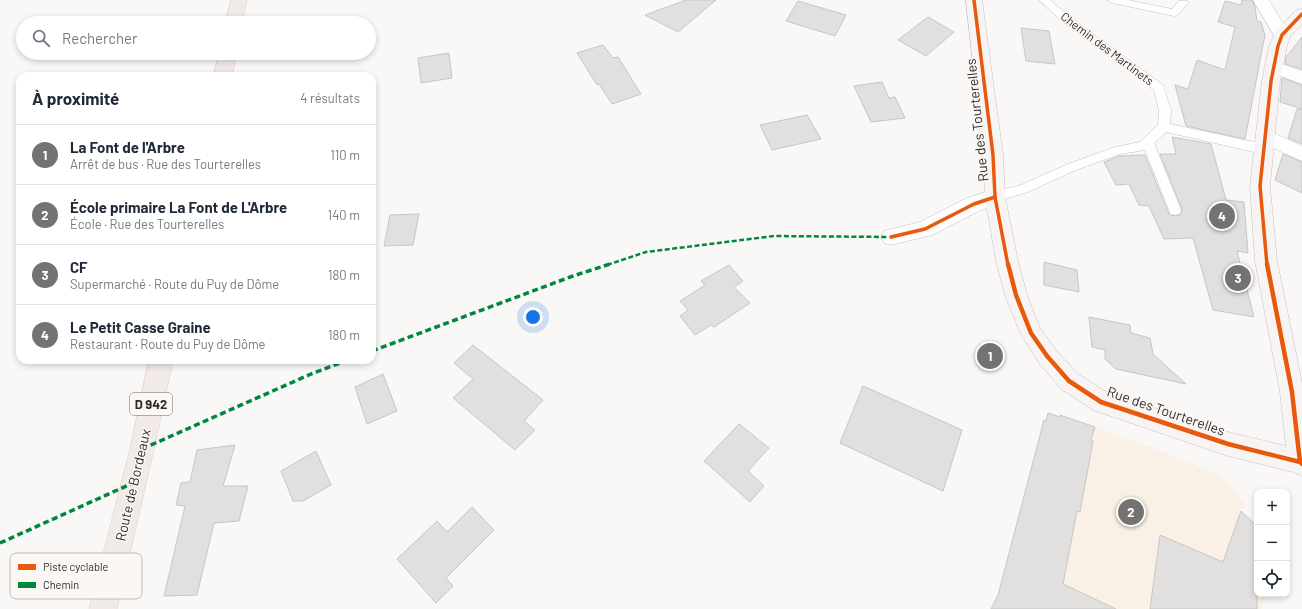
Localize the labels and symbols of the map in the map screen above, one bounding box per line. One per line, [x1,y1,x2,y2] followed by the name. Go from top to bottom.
[1058,9,1157,88] street label: Chemin des Martinets
[962,57,991,182] street label: Rue des Tourterelles
[1209,201,1235,231] pin: 4
[1225,263,1251,293] pin: 3
[523,307,543,327] your location
[977,341,1003,371] pin: 1
[1105,382,1228,439] street label: Rue des Tourterelles
[130,393,172,415] road number: D 942
[111,427,154,543] street label: Route de Bordeaux
[1118,497,1144,527] pin: 2
[10,553,142,599] legend
[43,560,108,573] text: Piste cyclable
[43,578,79,591] text: Chemin

